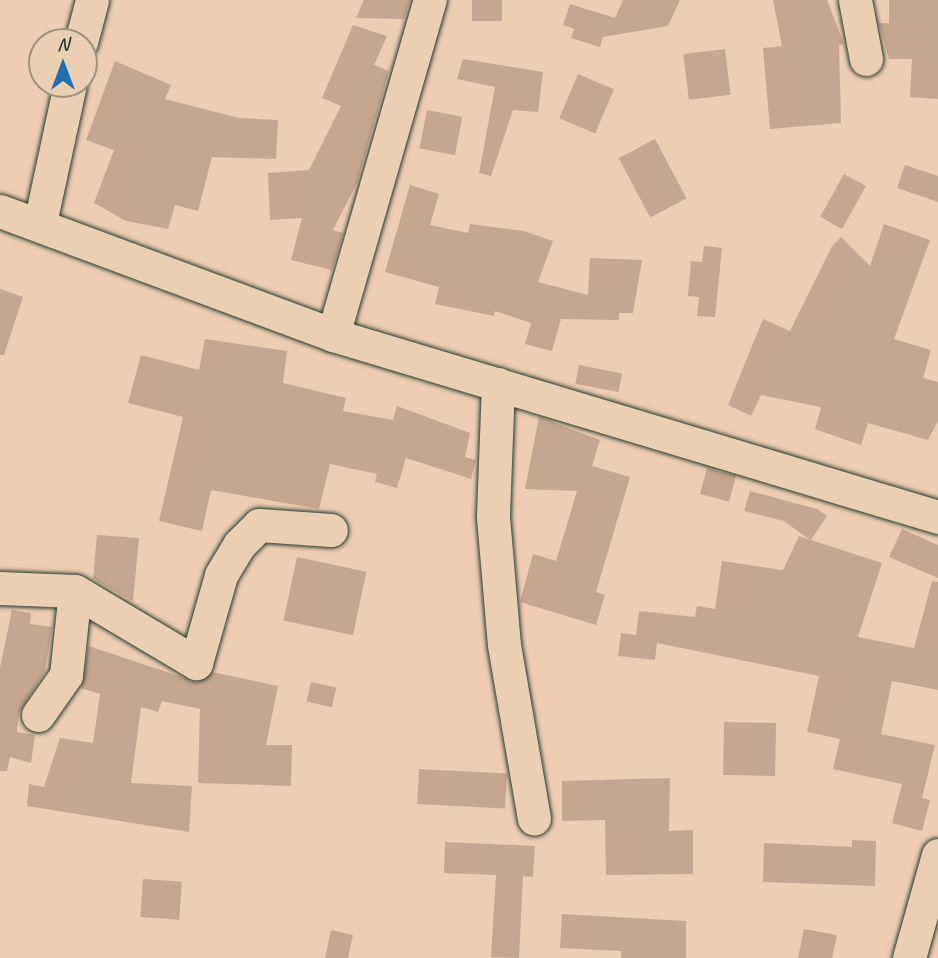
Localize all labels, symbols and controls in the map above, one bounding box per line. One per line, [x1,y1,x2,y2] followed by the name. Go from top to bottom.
[28,28,98,98] north arrow
[57,32,69,56] text: N

